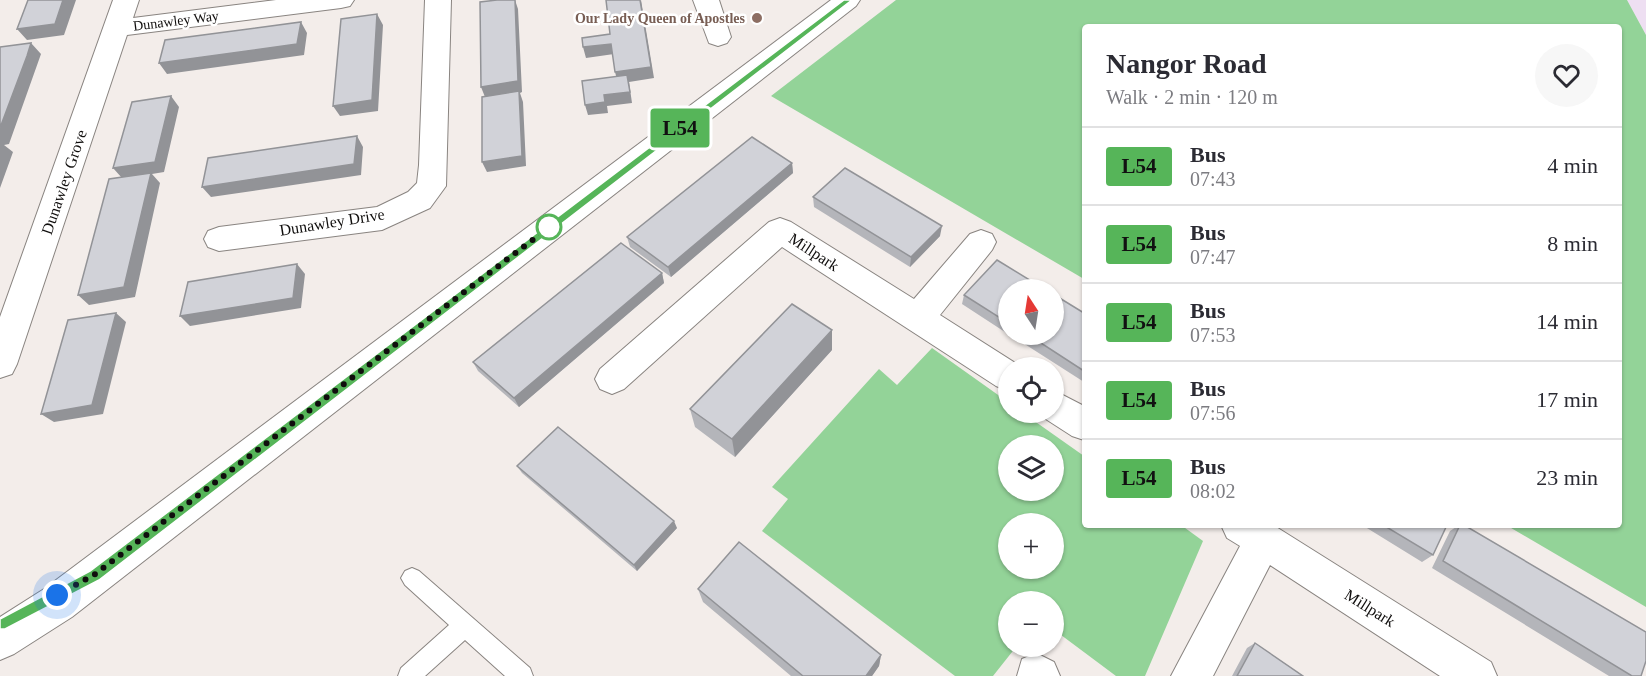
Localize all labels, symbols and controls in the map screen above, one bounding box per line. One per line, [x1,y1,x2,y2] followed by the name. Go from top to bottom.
[132,8,220,34] street label: Dunawley Way
[575,11,746,26] place label: Our Lady Queen of Apostles
[750,11,764,25] marker: Our Lady Queen of Apostles
[1535,44,1598,107] button: heart
[1106,48,1267,79] text: Nangor Road
[1106,86,1278,108] text: Walk · 2 min · 120 m
[646,108,714,148] line badge: L54
[662,116,698,140] text: L54
[38,127,91,237] street label: Dunawley Grove
[1190,142,1225,167] text: Bus
[1547,153,1598,178] text: 4 min
[1121,154,1157,178] text: L54
[1190,168,1236,190] text: 07:43
[278,205,386,240] street label: Dunawley Drive
[536,214,562,240] unlabelled marker
[1190,220,1225,245] text: Bus
[785,230,842,275] street label: Millpark
[1547,231,1598,256] text: 8 min
[1121,232,1157,256] text: L54
[1190,246,1236,268] text: 07:47
[998,279,1064,345] north arrow
[998,279,1064,657] map controls
[1190,298,1225,323] text: Bus
[1536,309,1598,334] text: 14 min
[1121,310,1157,334] text: L54
[1190,324,1236,346] text: 07:53
[998,357,1064,423] button: locate
[1190,376,1225,401] text: Bus
[1536,387,1598,412] text: 17 min
[1121,388,1157,412] text: L54
[1190,402,1236,424] text: 07:56
[998,435,1064,501] button: layers
[1190,454,1225,479] text: Bus
[1536,465,1598,490] text: 23 min
[1121,466,1157,490] text: L54
[1190,480,1236,502] text: 08:02
[998,513,1064,579] button: +
[42,580,72,610] your location
[1341,586,1398,631] street label: Millpark
[998,591,1064,657] button: −

